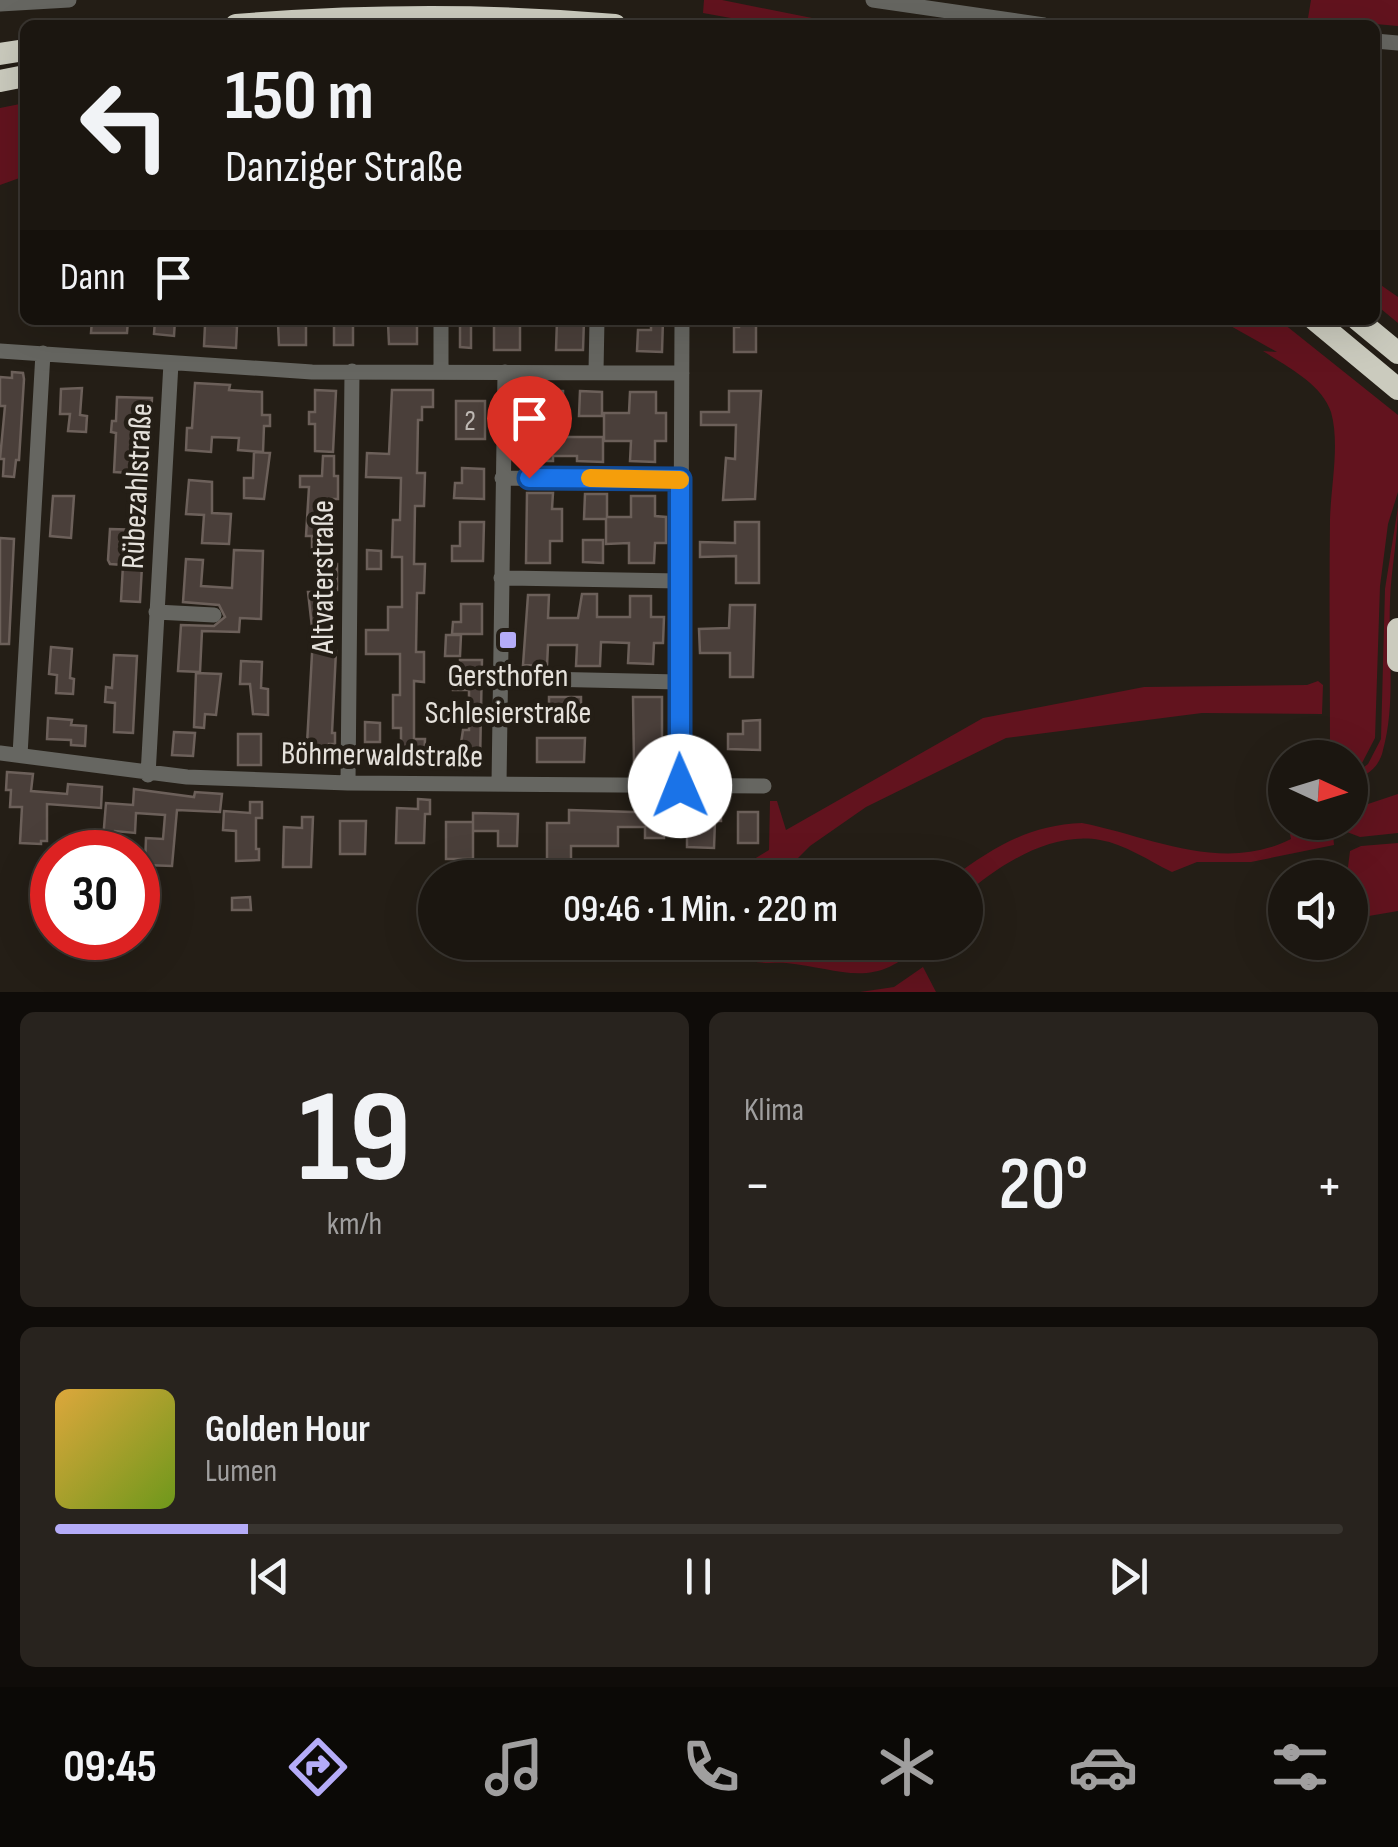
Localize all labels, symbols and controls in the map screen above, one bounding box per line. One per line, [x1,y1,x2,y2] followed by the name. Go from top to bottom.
[225,55,374,139] text: 150 m
[60,60,190,190] icon: left
[225,140,463,195] text: Danziger Straße
[146,250,201,305] icon: arrive
[60,255,126,300] text: Dann
[487,376,572,479] pin
[502,391,557,446] icon: arrive
[114,402,161,570] street label: Rübezahlstraße
[464,405,476,438] house number: 2
[304,500,343,655] street label: Altvaterstraße
[497,629,519,651] marker: Gersthofen Schlesierstraße
[425,657,591,733] place label: Gersthofen Schlesierstraße
[281,734,483,777] street label: Böhmerwaldstraße
[628,734,732,838] position arrow
[1268,740,1368,840] north arrow
[1268,740,1368,960] map controls
[30,830,160,960] speed limit sign: 30
[1268,860,1368,960] button: sound
[563,887,838,932] text: 09:46 · 1 Min. · 220 m
[298,1062,411,1218] text: 19
[744,1091,804,1130] text: Klima
[999,1140,1088,1231] text: 20°
[744,1153,771,1220] text: −
[1316,1153,1343,1220] text: +
[327,1205,382,1244] text: km/h
[205,1407,370,1452] text: Golden Hour
[205,1452,277,1491] text: Lumen
[242,1549,297,1604] icon: previous
[671,1549,726,1604] icon: pause
[1101,1549,1156,1604] icon: next
[283,1732,353,1802] icon: directions
[479,1732,549,1802] icon: music
[676,1732,746,1802] icon: phone
[872,1732,942,1802] icon: climate
[1068,1732,1138,1802] icon: car
[1265,1732,1335,1802] icon: filters
[63,1740,157,1795] text: 09:45

